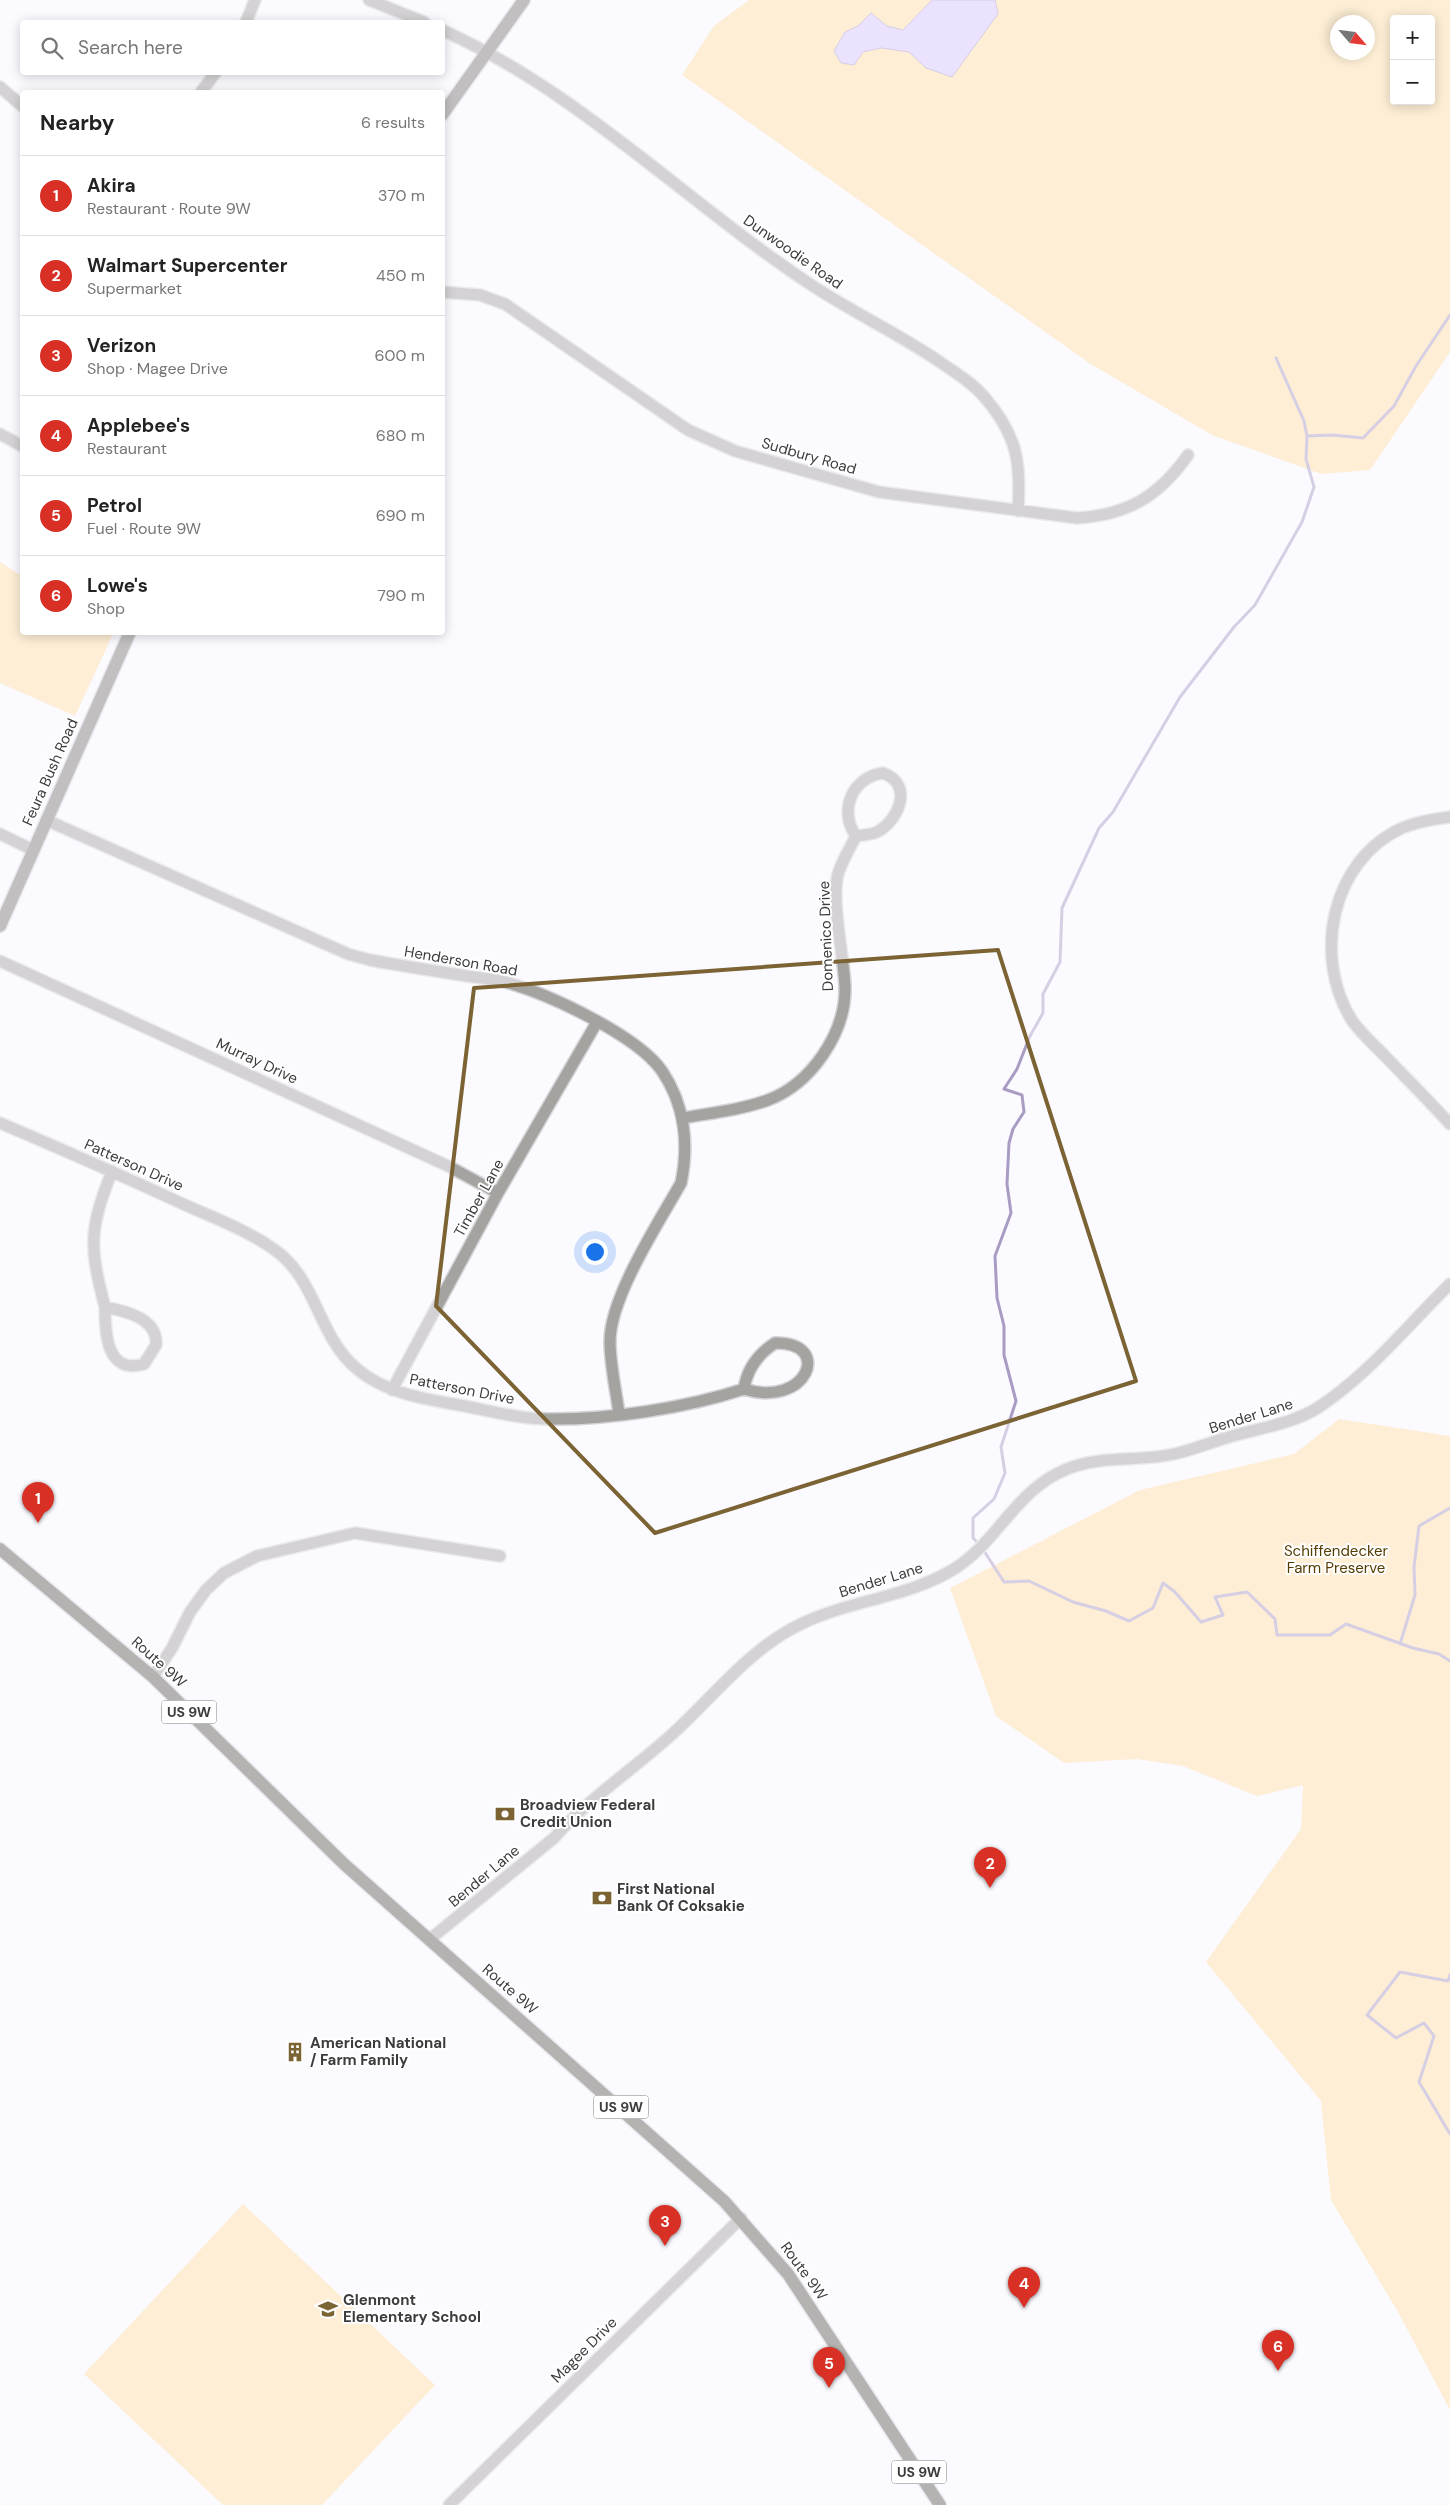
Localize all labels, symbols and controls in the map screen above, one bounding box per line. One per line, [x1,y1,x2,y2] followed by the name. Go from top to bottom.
[1330,15,1375,60] north arrow
[1390,15,1435,105] map controls
[1390,15,1435,60] button: +
[20,20,445,75] search box
[38,34,66,62] icon: search
[78,35,183,60] text: Search here
[1390,60,1435,105] button: −
[40,109,114,137] text: Nearby
[361,112,425,133] text: 6 results
[87,173,136,198] text: Akira
[53,185,59,206] text: 1
[378,185,425,206] text: 370 m
[87,198,251,219] text: Restaurant · Route 9W
[739,210,847,294] street label: Dunwoodie Road
[87,253,287,278] text: Walmart Supercenter
[51,265,61,286] text: 2
[376,265,425,286] text: 450 m
[87,278,182,299] text: Supermarket
[87,333,156,358] text: Verizon
[51,345,61,366] text: 3
[375,345,425,366] text: 600 m
[87,358,228,379] text: Shop · Magee Drive
[87,413,190,438] text: Applebee's
[51,425,61,446] text: 4
[376,425,425,446] text: 680 m
[759,433,859,479] street label: Sudbury Road
[87,438,167,459] text: Restaurant
[87,493,142,518] text: Petrol
[51,505,61,526] text: 5
[376,505,425,526] text: 690 m
[87,518,201,539] text: Fuel · Route 9W
[87,573,148,598] text: Lowe's
[51,585,61,606] text: 6
[377,585,425,606] text: 790 m
[87,598,125,619] text: Shop
[17,715,83,829] street label: Feura Bush Road
[814,881,838,991] street label: Domenico Drive
[403,941,519,981] street label: Henderson Road
[213,1033,301,1089] street label: Murray Drive
[81,1134,187,1196] street label: Patterson Drive
[449,1156,509,1240] street label: Timber Lane
[582,1239,608,1265] your location
[408,1369,516,1409] street label: Patterson Drive
[1207,1394,1295,1438] street label: Bender Lane
[22,1482,54,1523] pin: 1
[1284,1541,1389,1578] park label: Schiffendecker Farm Preserve
[837,1558,925,1602] street label: Bender Lane
[127,1632,191,1692] street label: Route 9W
[162,1700,216,1724] road number: US 9W
[520,1795,655,1832] place label: Broadview Federal Credit Union
[494,1803,516,1825] bank icon: Broadview Federal Credit Union
[444,1840,524,1912] street label: Bender Lane
[974,1847,1006,1888] pin: 2
[617,1879,745,1916] place label: First National Bank Of Coksakie
[591,1887,613,1909] bank icon: First National Bank Of Coksakie
[478,1959,542,2019] street label: Route 9W
[310,2033,446,2070] place label: American National / Farm Family
[284,2041,306,2063] building icon: American National / Farm Family
[594,2096,648,2118] road number: US 9W
[649,2205,681,2246] pin: 3
[776,2238,832,2305] street label: Route 9W
[1008,2267,1040,2308] pin: 4
[343,2290,481,2327] place label: Glenmont Elementary School
[317,2298,339,2320] school or university icon: Glenmont Elementary School
[547,2313,621,2387] street label: Magee Drive
[1262,2330,1294,2371] pin: 6
[813,2347,845,2388] pin: 5
[892,2460,946,2484] road number: US 9W

